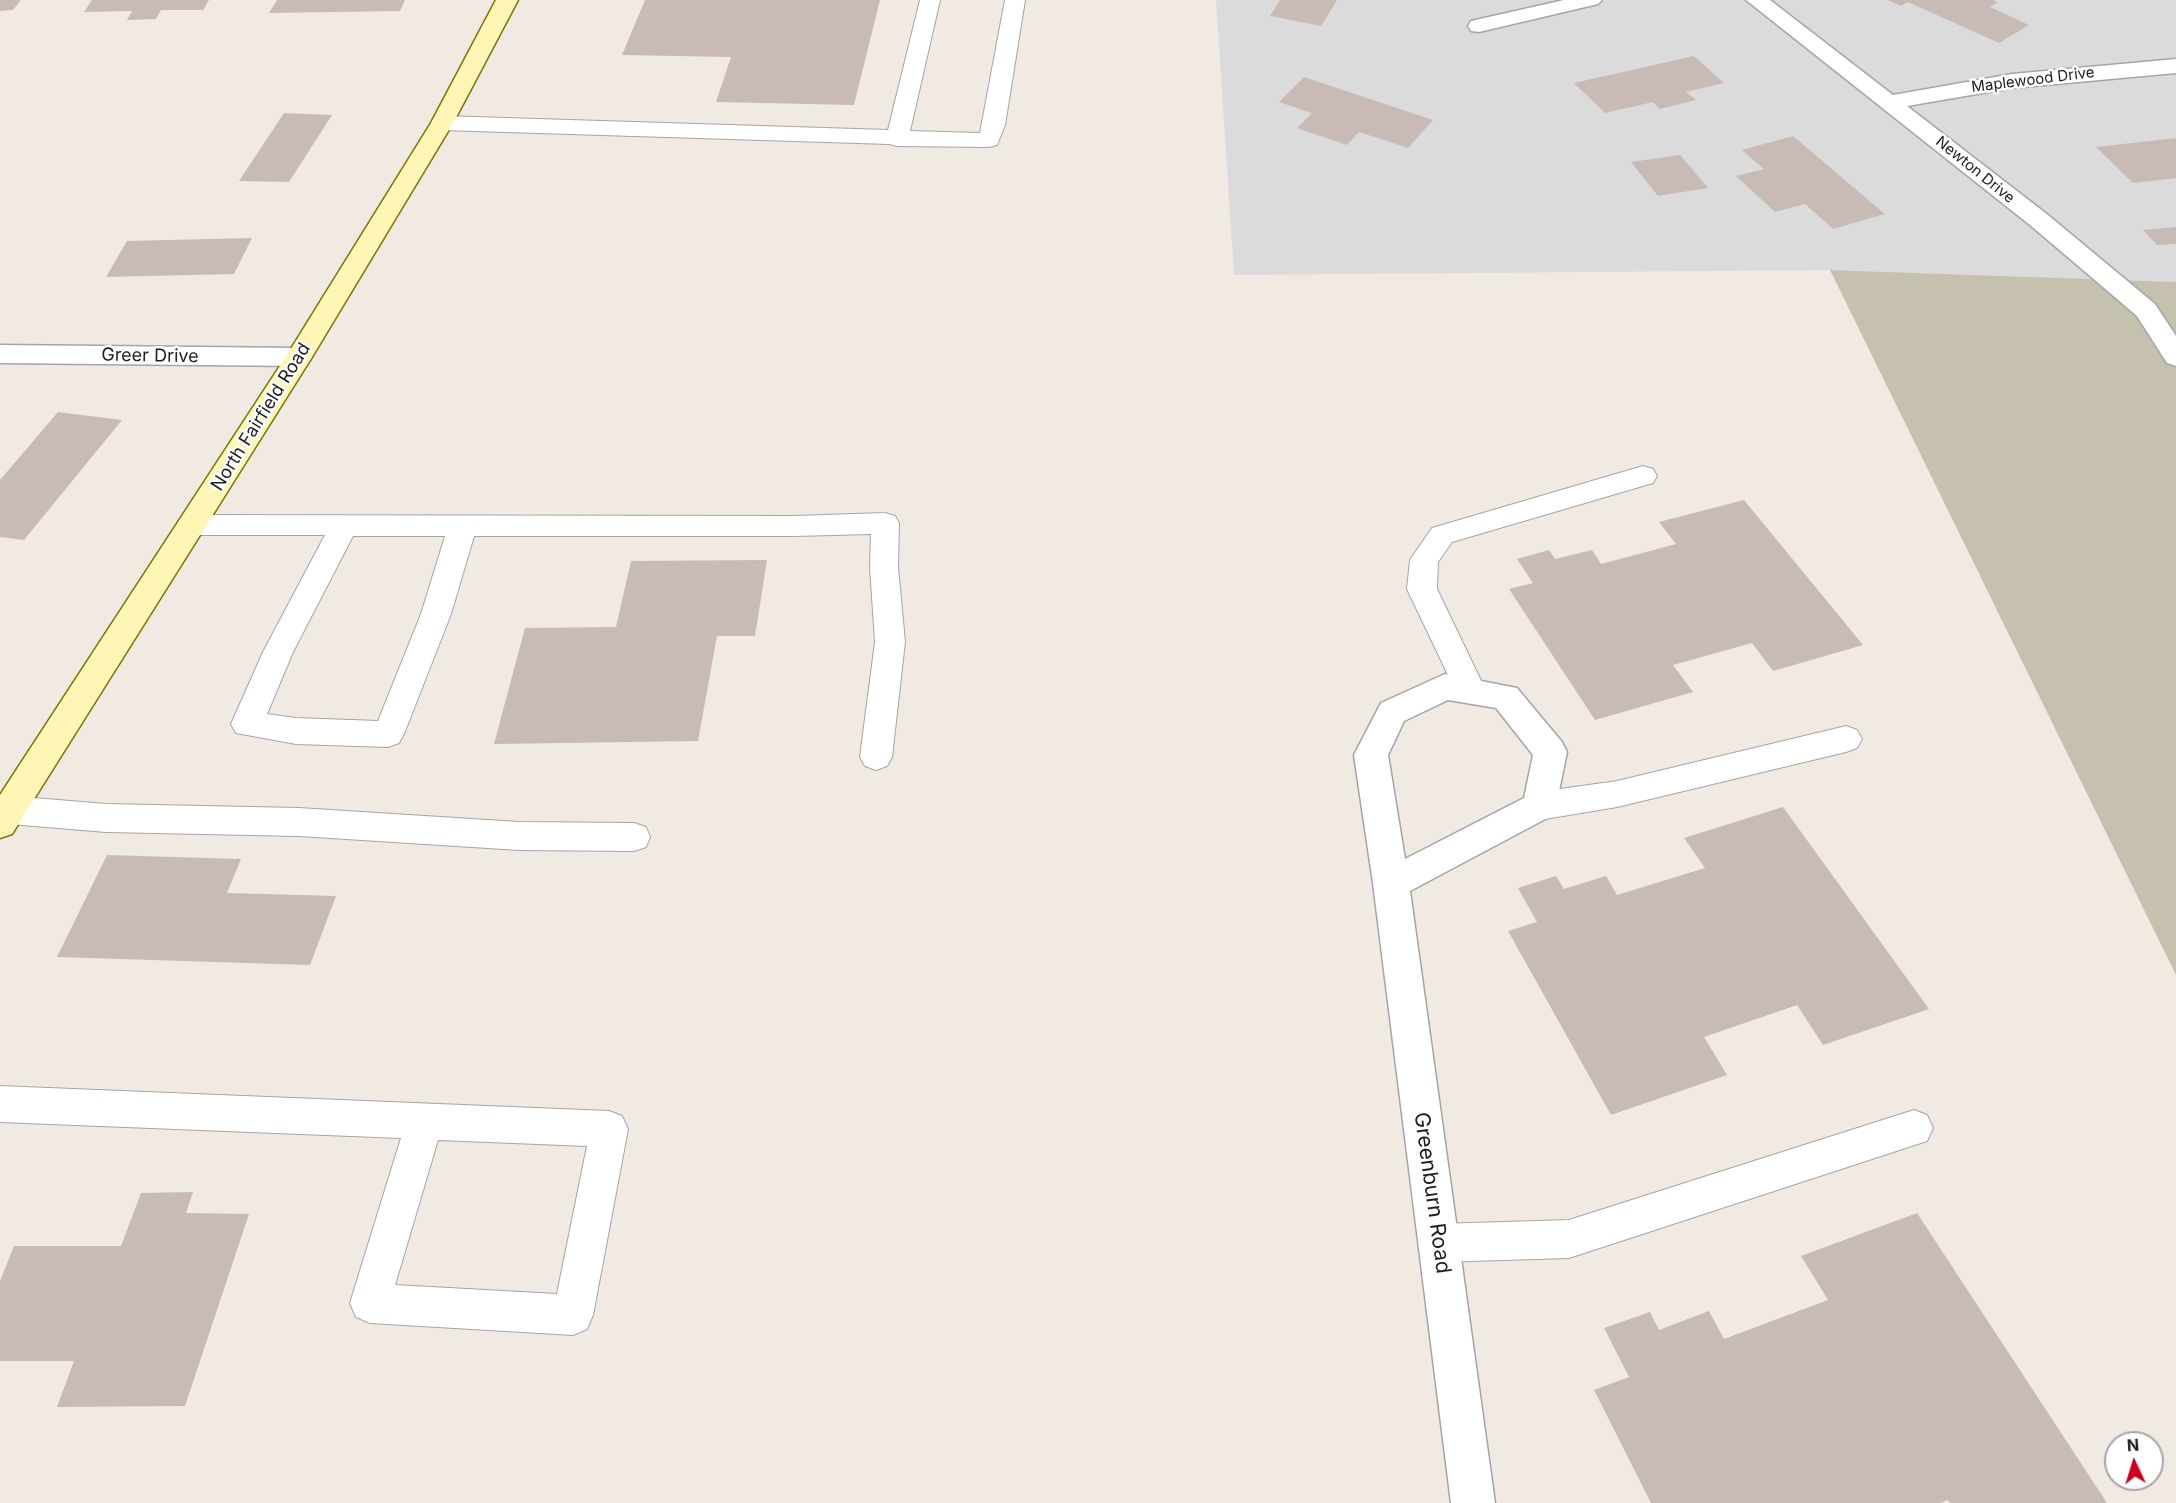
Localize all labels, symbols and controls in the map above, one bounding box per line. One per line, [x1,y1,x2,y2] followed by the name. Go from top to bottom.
[1970,64,2096,96] street label: Maplewood Drive
[1932,133,2018,207] street label: Newton Drive
[207,339,315,495] street label: North Fairfield Road
[101,344,199,368] street label: Greer Drive
[1408,1111,1456,1275] street label: Greenburn Road
[2104,1431,2164,1491] north arrow
[2126,1435,2140,1455] text: N

